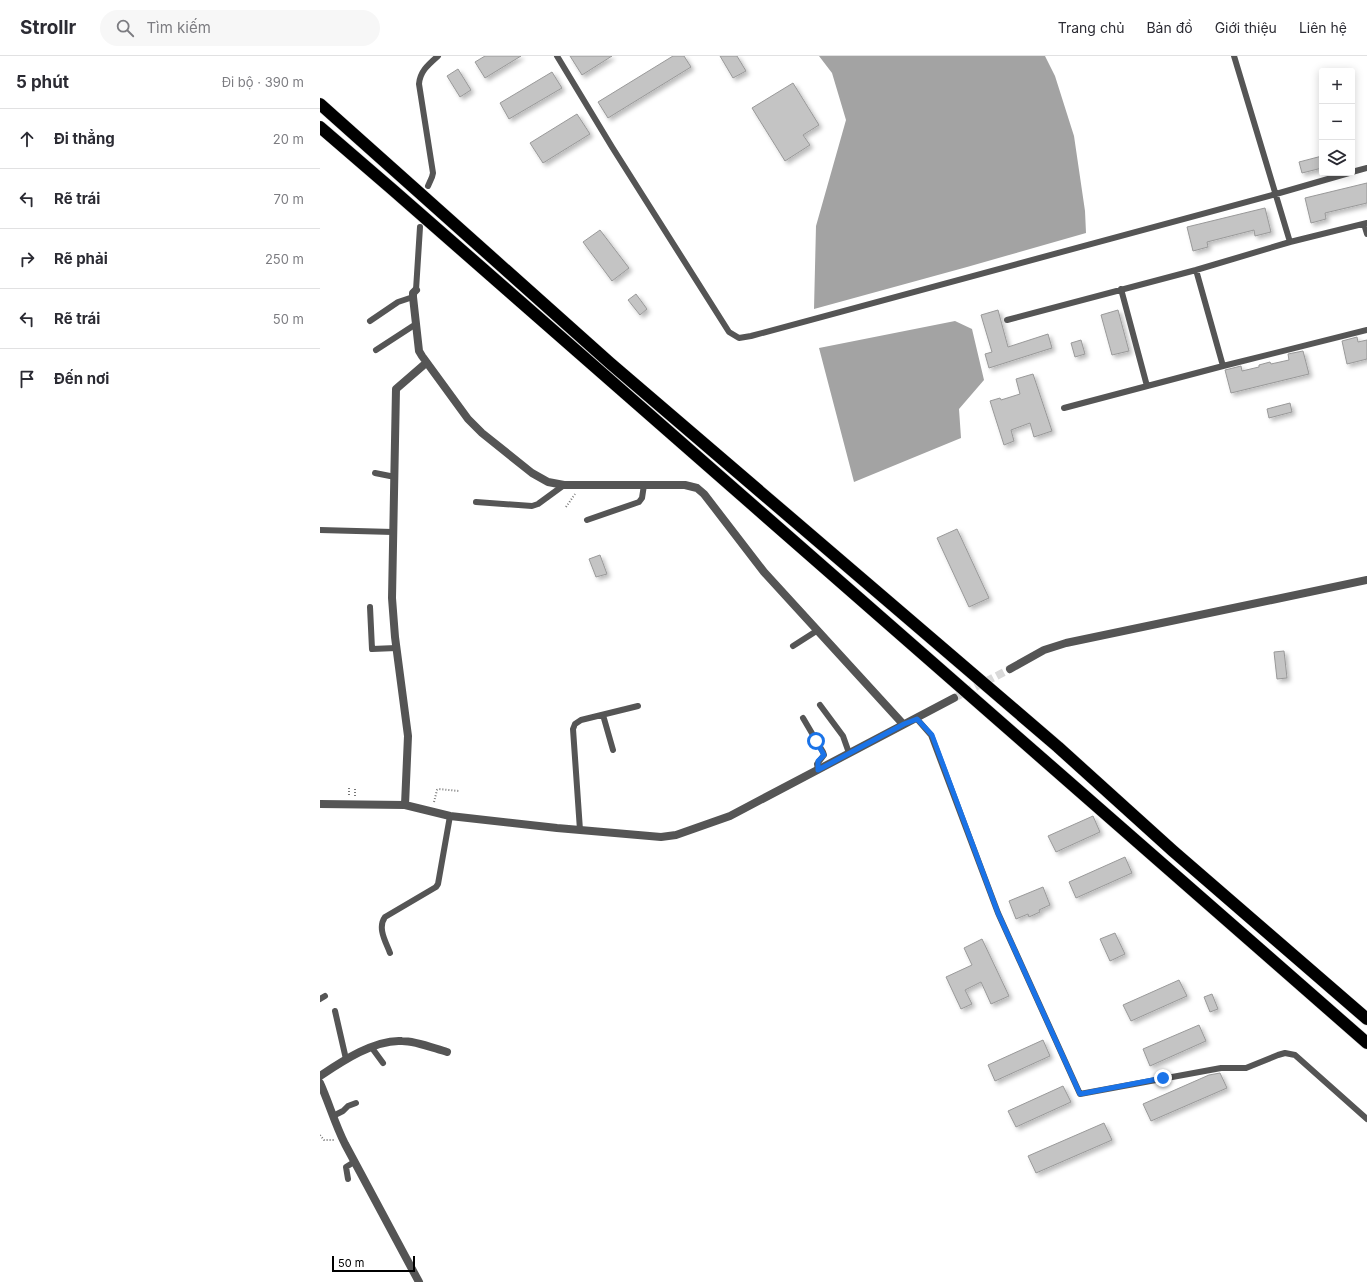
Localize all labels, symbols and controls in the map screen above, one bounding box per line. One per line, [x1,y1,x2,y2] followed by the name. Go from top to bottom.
[100,10,380,46] search box
[20,16,76,39] text: Strollr
[114,17,136,39] icon: search
[146,18,211,37] text: Tìm kiếm
[1058,19,1124,36] text: Trang chủ
[1146,19,1193,36] text: Bản đồ
[1215,19,1277,36] text: Giới thiệu
[1299,19,1347,36] text: Liên hệ
[1319,68,1355,176] map controls
[1319,68,1355,104] button: +
[16,72,69,92] text: 5 phút
[222,74,304,90] text: Đi bộ · 390 m
[1319,104,1355,140] button: −
[16,128,38,150] icon: ahead
[54,129,115,148] text: Đi thẳng
[273,131,304,147] text: 20 m
[1319,140,1355,176] button: layers
[16,188,38,210] icon: left
[54,189,100,208] text: Rẽ trái
[274,191,304,207] text: 70 m
[16,248,38,270] icon: right
[54,249,108,268] text: Rẽ phải
[265,251,304,267] text: 250 m
[16,308,38,330] icon: left
[54,309,100,328] text: Rẽ trái
[273,311,304,327] text: 50 m
[16,368,38,390] icon: arrive
[54,369,109,388] text: Đến nơi
[807,732,825,750] route start
[1154,1069,1172,1087] route end
[332,1254,415,1273] scale bar
[338,1256,364,1270] text: 50 m

